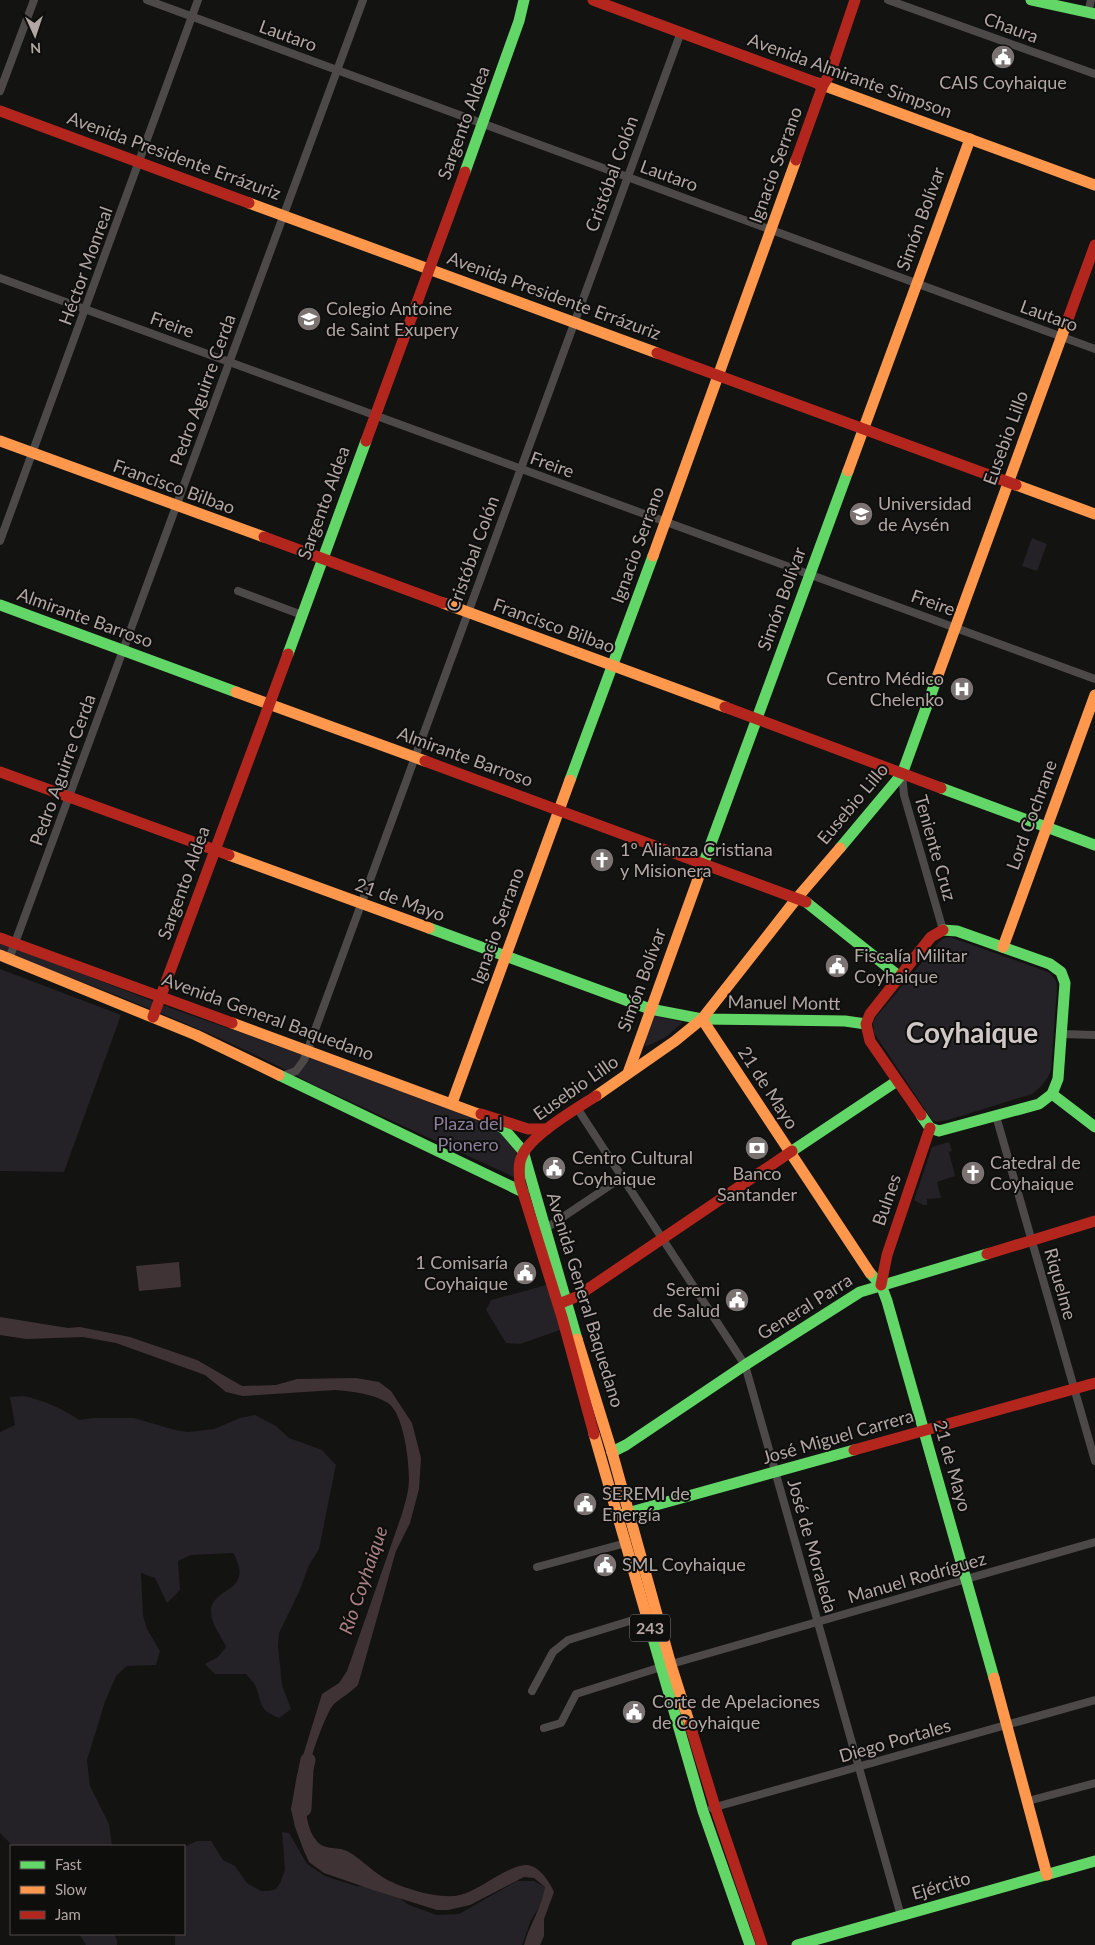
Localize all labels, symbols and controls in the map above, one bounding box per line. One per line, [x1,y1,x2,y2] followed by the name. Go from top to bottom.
[981,7,1042,47] street label: Chaura
[10,10,60,60] north arrow
[256,14,320,56] street label: Lautaro
[745,28,955,122] street label: Avenida Almirante Simpson
[30,40,42,57] text: N
[990,44,1016,70] public building icon: CAIS Coyhaique
[432,63,494,182] street label: Sargento Aldea
[939,71,1067,93] place label: CAIS Coyhaique
[744,103,806,226] street label: Ignacio Serrano
[65,106,284,204] street label: Avenida Presidente Errázuriz
[580,113,642,235] street label: Cristóbal Colón
[637,154,701,196] street label: Lautaro
[891,163,949,273] street label: Simón Bolívar
[53,203,117,328] street label: Héctor Monreal
[445,246,664,344] street label: Avenida Presidente Errázuriz
[1017,294,1081,336] street label: Lautaro
[326,297,460,340] place label: Colegio Antoine de Saint Exupery
[147,306,197,342] street label: Freire
[296,306,322,332] school or university icon: Colegio Antoine de Saint Exupery
[164,311,240,468] street label: Pedro Aguirre Cerda
[978,387,1032,488] street label: Eusebio Lillo
[292,443,354,562] street label: Sargento Aldea
[527,446,577,482] street label: Freire
[110,454,238,518] street label: Francisco Bilbao
[606,483,668,606] street label: Ignacio Serrano
[878,492,972,535] place label: Universidad de Aysén
[441,493,503,615] street label: Cristóbal Colón
[848,501,874,527] school or university icon: Universidad de Aysén
[752,543,810,653] street label: Simón Bolívar
[15,582,156,652] street label: Almirante Barroso
[908,584,958,620] street label: Freire
[490,593,618,657] street label: Francisco Bilbao
[826,667,944,710] place label: Centro Médico Chelenko
[949,676,975,702] hospital icon: Centro Médico Chelenko
[24,691,100,848] street label: Pedro Aguirre Cerda
[395,721,536,791] street label: Almirante Barroso
[1001,757,1061,873] street label: Lord Cochrane
[812,758,892,848] street label: Eusebio Lillo
[910,792,962,903] street label: Teniente Cruz
[152,823,214,942] street label: Sargento Aldea
[620,838,773,881] place label: 1º Alianza Cristiana y Misionera
[589,847,615,873] church icon: 1º Alianza Cristiana y Misionera
[466,864,528,987] street label: Ignacio Serrano
[352,873,448,925] street label: 21 de Mayo
[612,924,670,1034] street label: Simón Bolívar
[854,944,968,987] place label: Fiscalía Militar Coyhaique
[824,953,850,979] public building icon: Fiscalía Militar Coyhaique
[159,967,377,1065] street label: Avenida General Baquedano
[727,990,841,1014] street label: Manuel Montt
[906,1015,1038,1049] district label: Coyhaique
[734,1042,804,1133] street label: 21 de Mayo
[529,1050,622,1125] street label: Eusebio Lillo
[433,1112,503,1155] park label: Plaza del Pionero
[744,1135,770,1161] bank icon: Banco Santander
[572,1146,693,1189] place label: Centro Cultural Coyhaique
[990,1151,1081,1194] place label: Catedral de Coyhaique
[541,1155,567,1181] public building icon: Centro Cultural Coyhaique
[960,1160,986,1186] church icon: Catedral de Coyhaique
[717,1162,797,1205] place label: Banco Santander
[867,1171,905,1228] street label: Bulnes
[543,1190,629,1410] street label: Avenida General Baquedano
[1040,1245,1082,1322] street label: Riquelme
[415,1251,508,1294] place label: 1 Comisaría Coyhaique
[512,1260,538,1286] public building icon: 1 Comisaría Coyhaique
[753,1268,856,1344] street label: General Parra
[653,1278,720,1321] place label: Seremi de Salud
[724,1287,750,1313] public building icon: Seremi de Salud
[759,1404,916,1468] street label: José Miguel Carrera
[929,1417,977,1514] street label: 21 de Mayo
[783,1476,843,1615] street label: José de Moraleda
[602,1482,690,1525] place label: SEREMI de Energía
[572,1491,598,1517] public building icon: SEREMI de Energía
[333,1523,392,1637] water label: Río Coyhaique
[845,1547,988,1607] street label: Manuel Rodríguez
[592,1552,618,1578] public building icon: SML Coyhaique
[622,1553,746,1575] place label: SML Coyhaique
[630,1615,670,1642] road number: 243
[652,1690,820,1733] place label: Corte de Apelaciones de Coyhaique
[621,1699,647,1725] public building icon: Corte de Apelaciones de Coyhaique
[836,1714,953,1767] street label: Diego Portales
[10,1845,185,1935] legend
[55,1855,82,1873] text: Fast
[909,1866,973,1904] street label: Ejército
[55,1880,87,1898] text: Slow
[55,1905,81,1923] text: Jam

